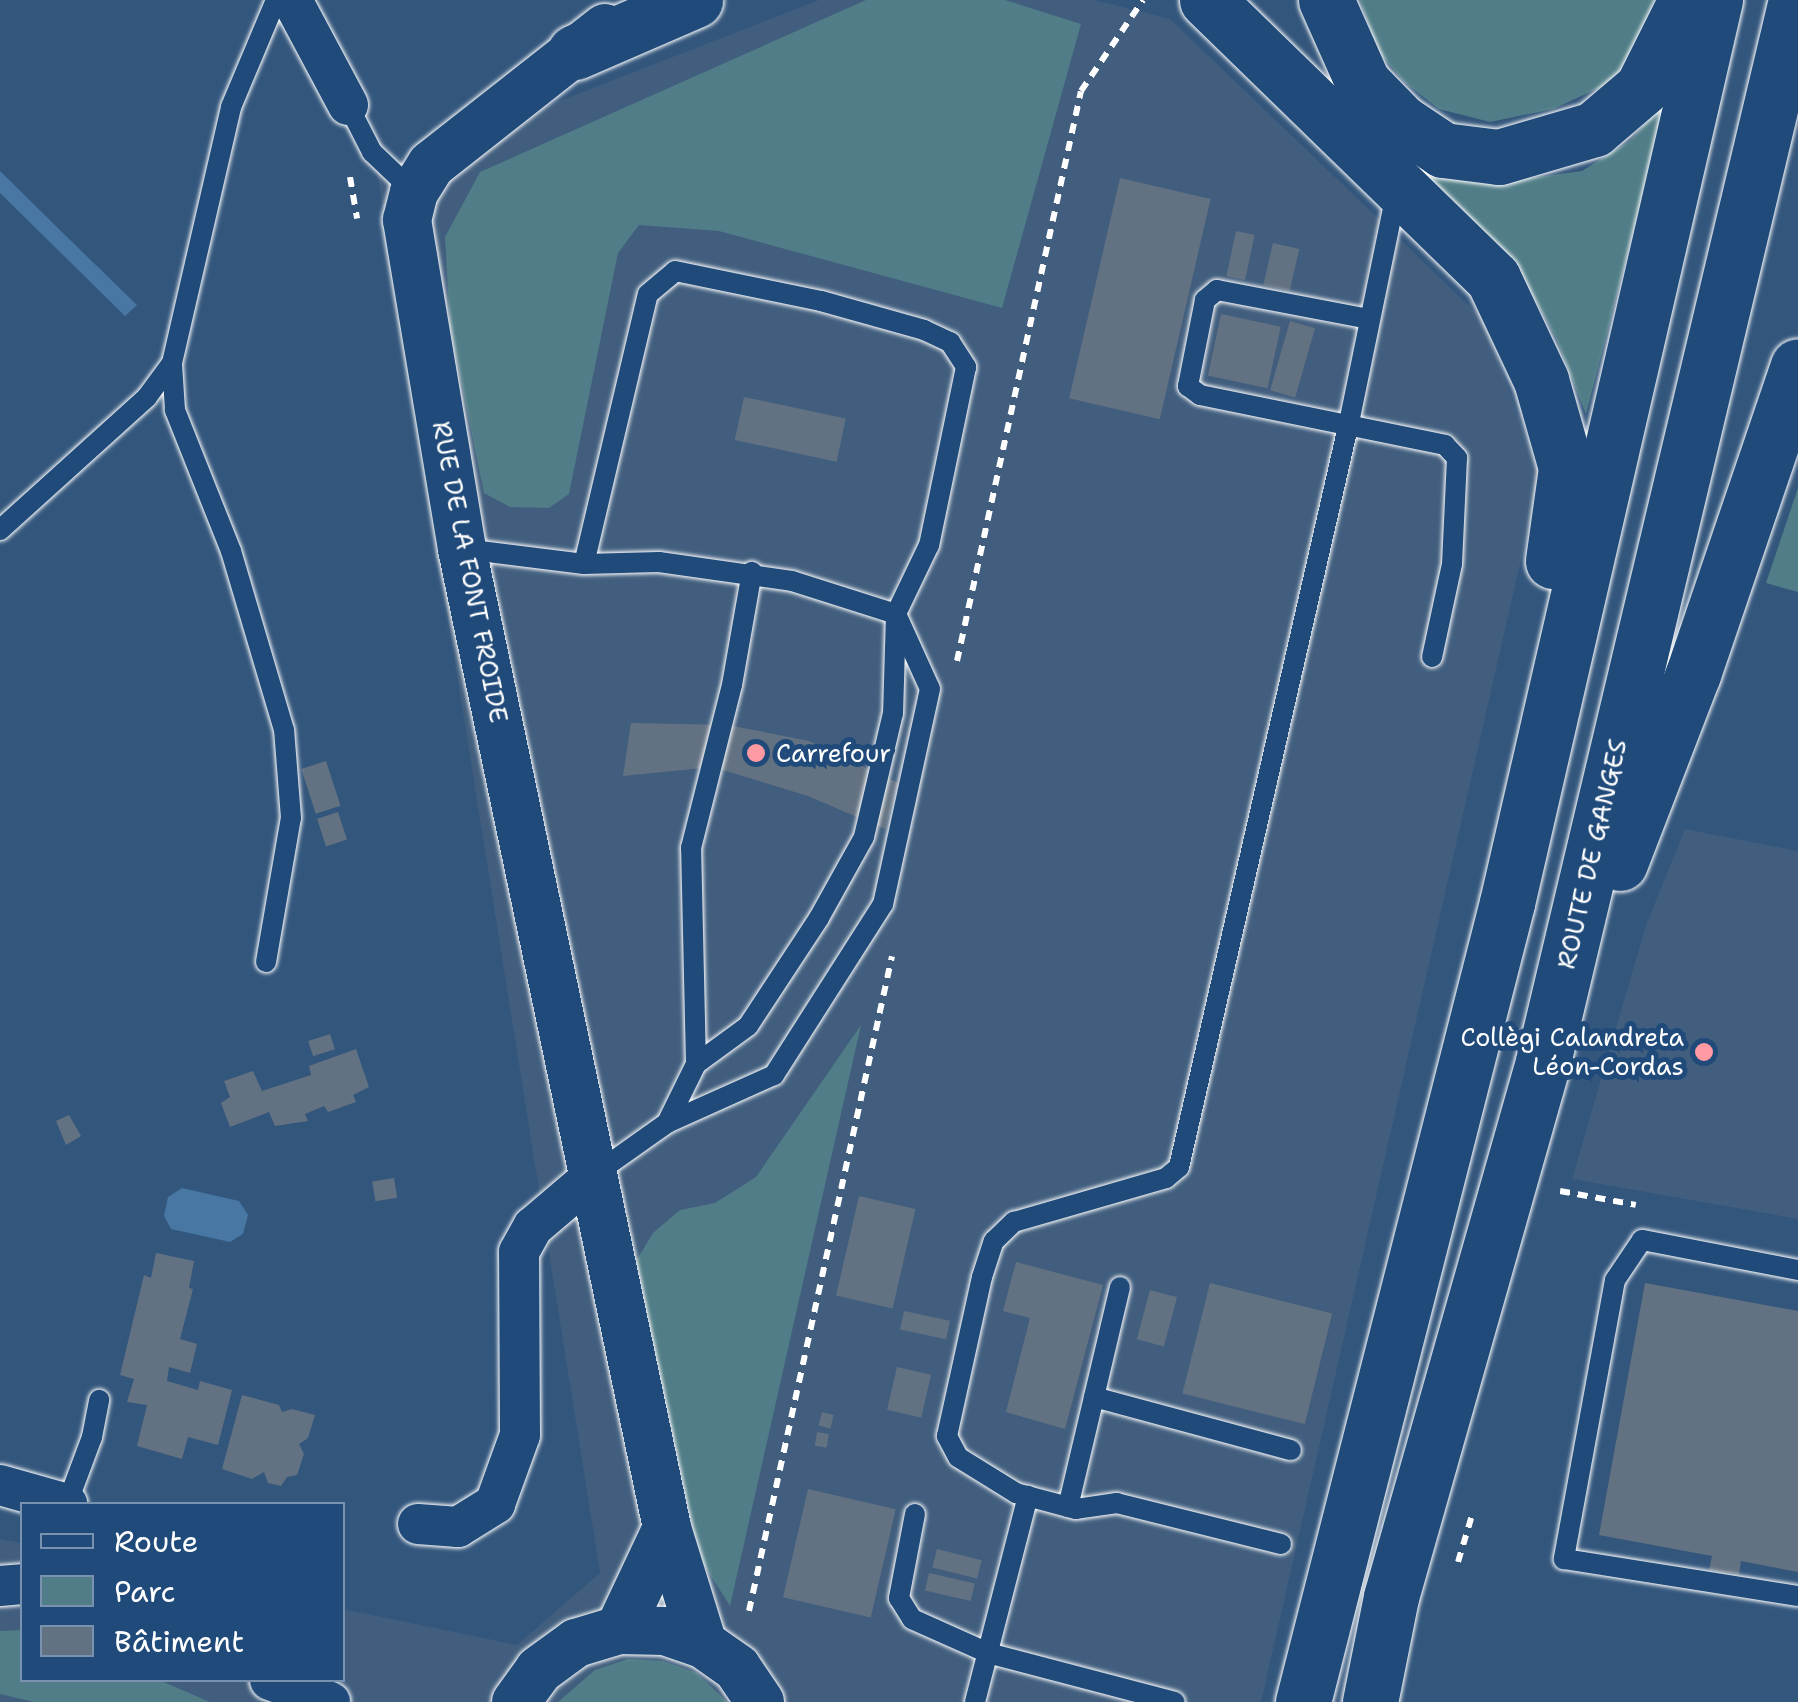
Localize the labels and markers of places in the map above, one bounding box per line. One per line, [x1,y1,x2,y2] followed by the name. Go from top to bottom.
[776,738,891,768] place label: Carrefour
[745,742,767,764] marker: Carrefour
[1461,1023,1684,1082] place label: Collègi Calandreta Léon-Cordas
[1693,1041,1715,1063] marker: Collègi Calandreta Léon-Cordas

